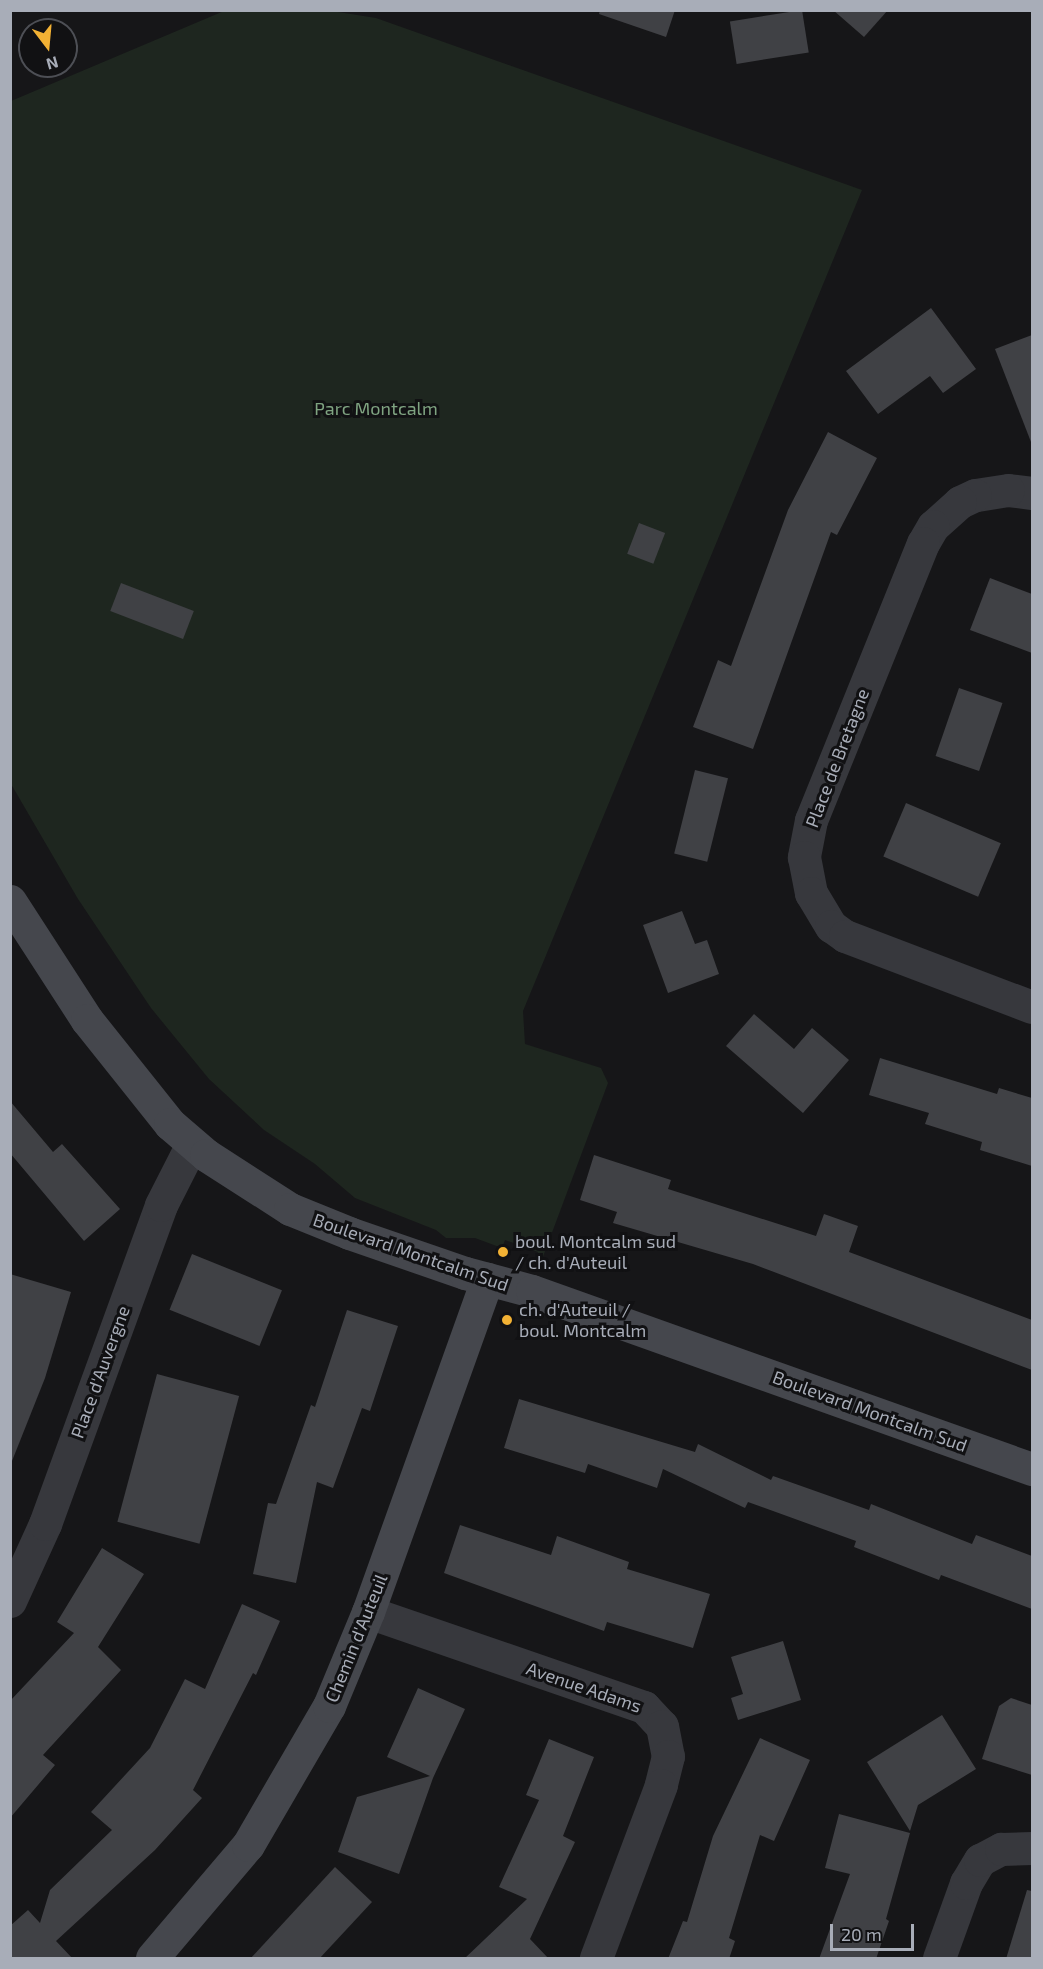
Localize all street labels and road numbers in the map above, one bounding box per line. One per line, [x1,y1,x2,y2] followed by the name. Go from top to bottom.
[801,686,873,830] street label: Place de Bretagne
[311,1208,511,1296] street label: Boulevard Montcalm Sud
[66,1303,134,1441] street label: Place d'Auvergne
[770,1366,970,1456] street label: Boulevard Montcalm Sud
[320,1571,392,1705] street label: Chemin d'Auteuil
[523,1657,645,1717] street label: Avenue Adams

